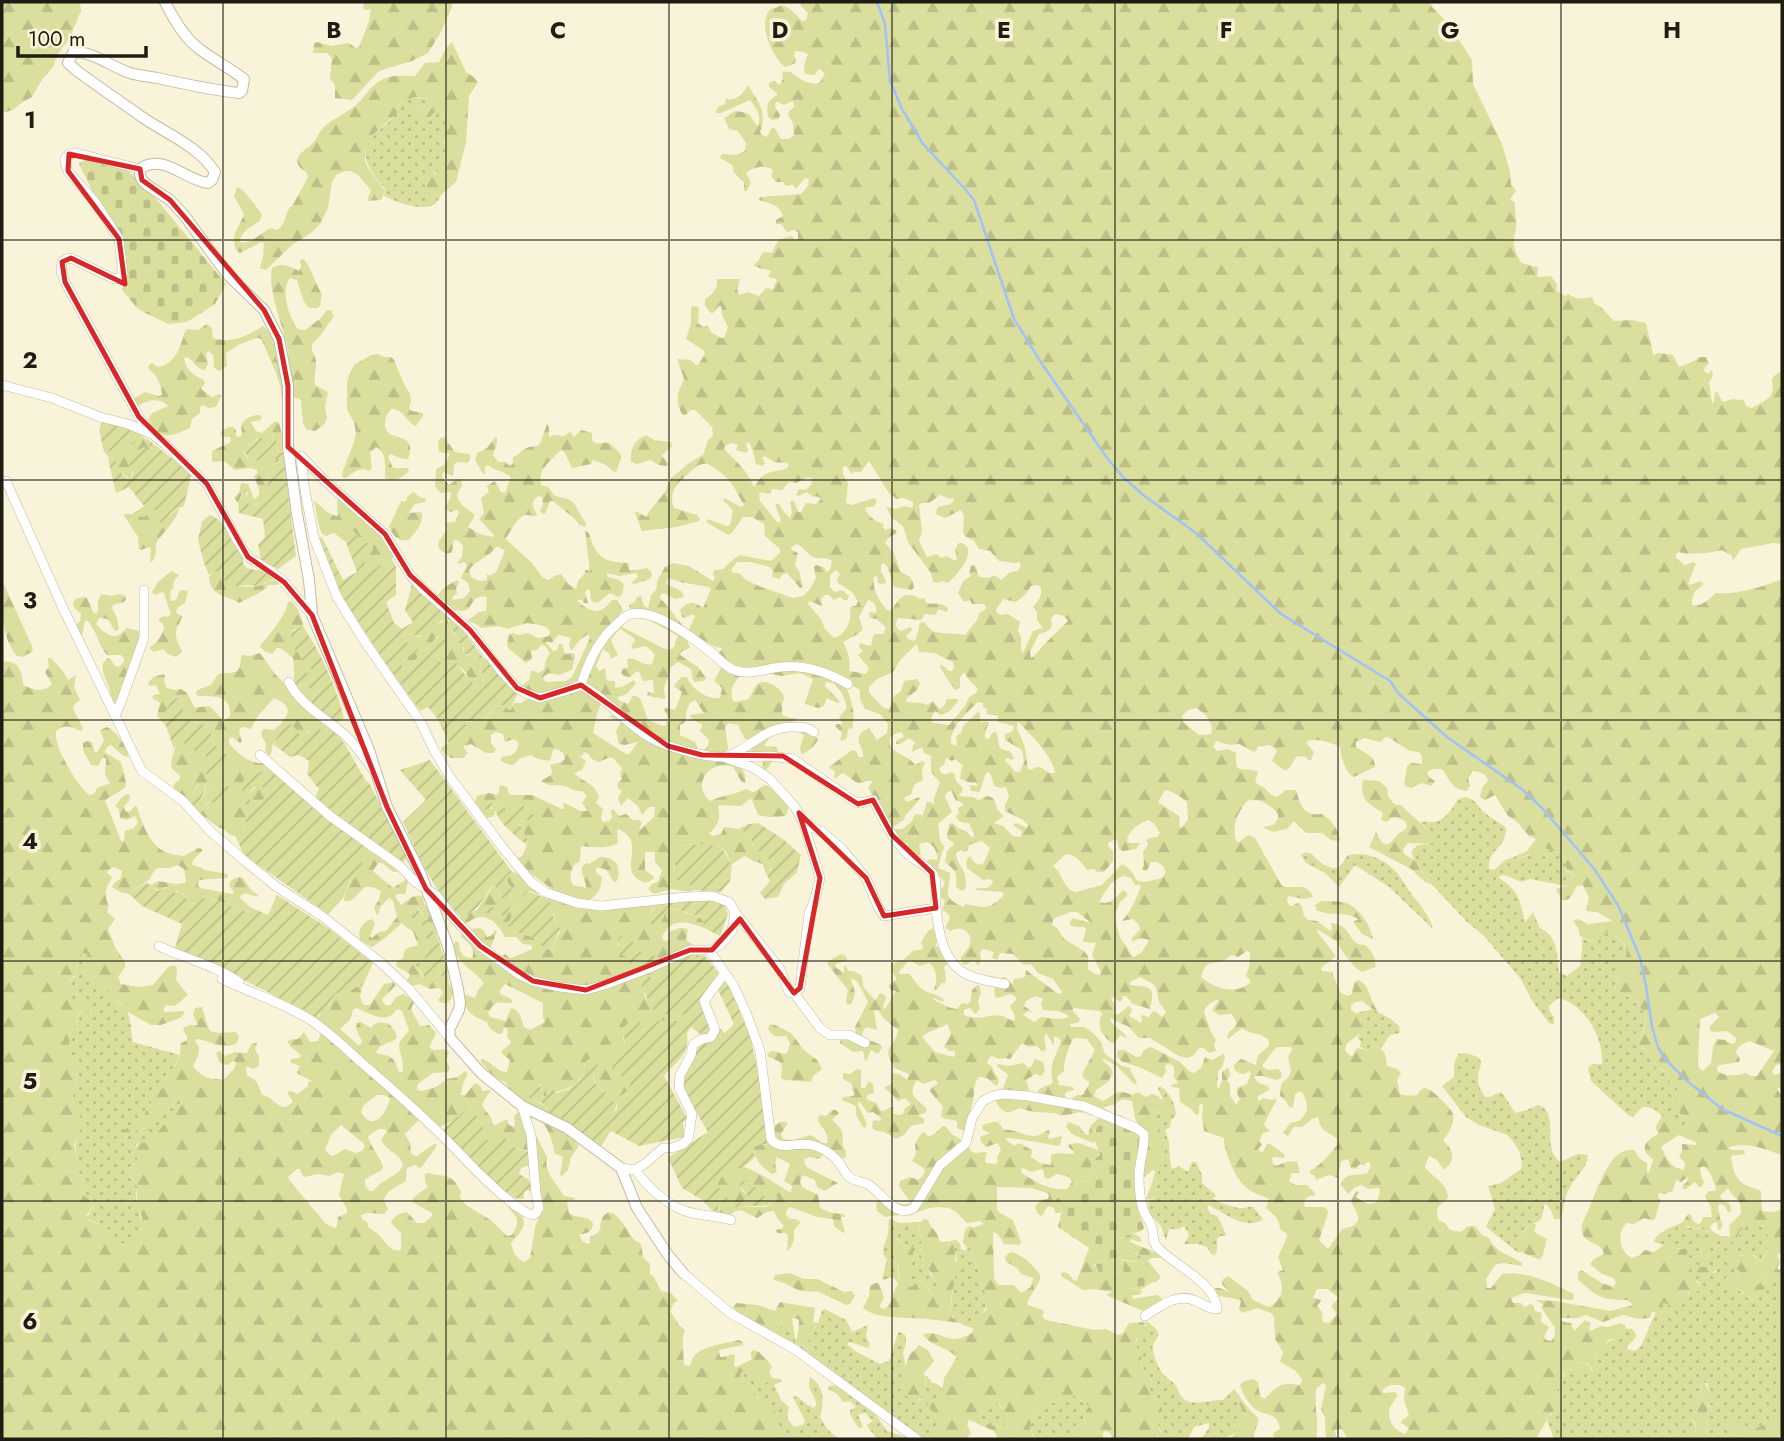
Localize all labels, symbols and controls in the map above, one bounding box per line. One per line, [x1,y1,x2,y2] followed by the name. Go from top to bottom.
[326,13,342,47] text: B
[550,13,566,47] text: C
[772,13,789,47] text: D
[997,13,1011,47] text: E
[1220,13,1232,47] text: F
[1441,13,1459,47] text: G
[1663,13,1681,47] text: H
[18,14,145,58] scale bar
[28,24,85,54] text: 100 m
[24,103,36,137] text: 1
[22,343,38,377] text: 2
[23,583,37,617] text: 3
[22,824,38,858] text: 4
[23,1064,37,1098] text: 5
[22,1304,38,1338] text: 6

